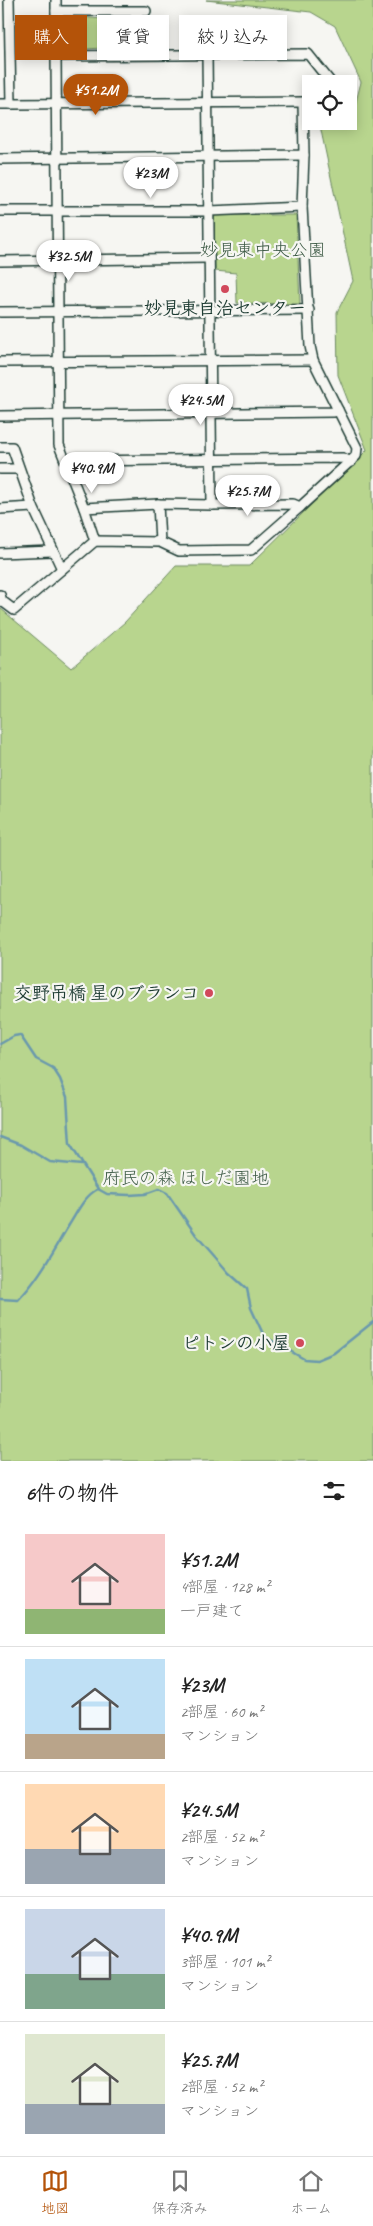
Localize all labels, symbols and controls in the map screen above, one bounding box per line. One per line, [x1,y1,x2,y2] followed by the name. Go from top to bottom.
[15,15,87,60] chip: 購入
[97,15,169,60] chip: 賃貸
[179,15,287,60] chip: 絞り込み
[55,74,137,116] pin: ¥51.2M
[302,75,357,130] map controls
[302,75,357,130] button: locate
[74,80,118,100] text: ¥51.2M
[121,156,181,199] pin: ¥23M
[134,163,168,183] text: ¥23M
[200,239,326,261] park label: 妙見東中央公園
[28,240,110,282] pin: ¥32.5M
[47,246,91,266] text: ¥32.5M
[219,283,231,295] marker: 妙見東自治センター
[144,297,306,319] place label: 妙見東自治センター
[160,384,242,426] pin: ¥24.5M
[179,390,223,410] text: ¥24.5M
[51,452,133,494] pin: ¥40.9M
[70,458,114,478] text: ¥40.9M
[207,474,289,517] pin: ¥25.7M
[226,481,270,501] text: ¥25.7M
[14,982,199,1004] place label: 交野吊橋 星のブランコ
[203,987,215,999] marker: 交野吊橋 星のブランコ
[103,1167,269,1189] park label: 府民の森 ほしだ園地
[182,1332,290,1354] place label: ピトンの小屋
[294,1337,306,1349] marker: ピトンの小屋
[320,1477,348,1505] icon: filters
[25,1480,119,1506] text: 6件の物件
[180,1547,237,1573] text: ¥51.2M
[65,1554,125,1614] icon: home
[180,1577,270,1597] text: 4部屋 · 128 m²
[180,1601,244,1621] text: 一戸建て
[180,1672,224,1698] text: ¥23M
[65,1679,125,1739] icon: home
[180,1702,262,1722] text: 2部屋 · 60 m²
[180,1726,259,1746] text: マンション
[180,1797,237,1823] text: ¥24.5M
[65,1804,125,1864] icon: home
[180,1827,262,1847] text: 2部屋 · 52 m²
[180,1851,259,1871] text: マンション
[180,1922,237,1948] text: ¥40.9M
[65,1929,125,1989] icon: home
[180,1952,270,1972] text: 3部屋 · 101 m²
[180,1976,259,1996] text: マンション
[180,2047,237,2073] text: ¥25.7M
[65,2054,125,2114] icon: home
[180,2077,262,2097] text: 2部屋 · 52 m²
[180,2101,259,2121] text: マンション
[41,2167,69,2217] tab: 地図
[152,2167,208,2217] tab: 保存済み
[290,2167,332,2217] tab: ホーム

